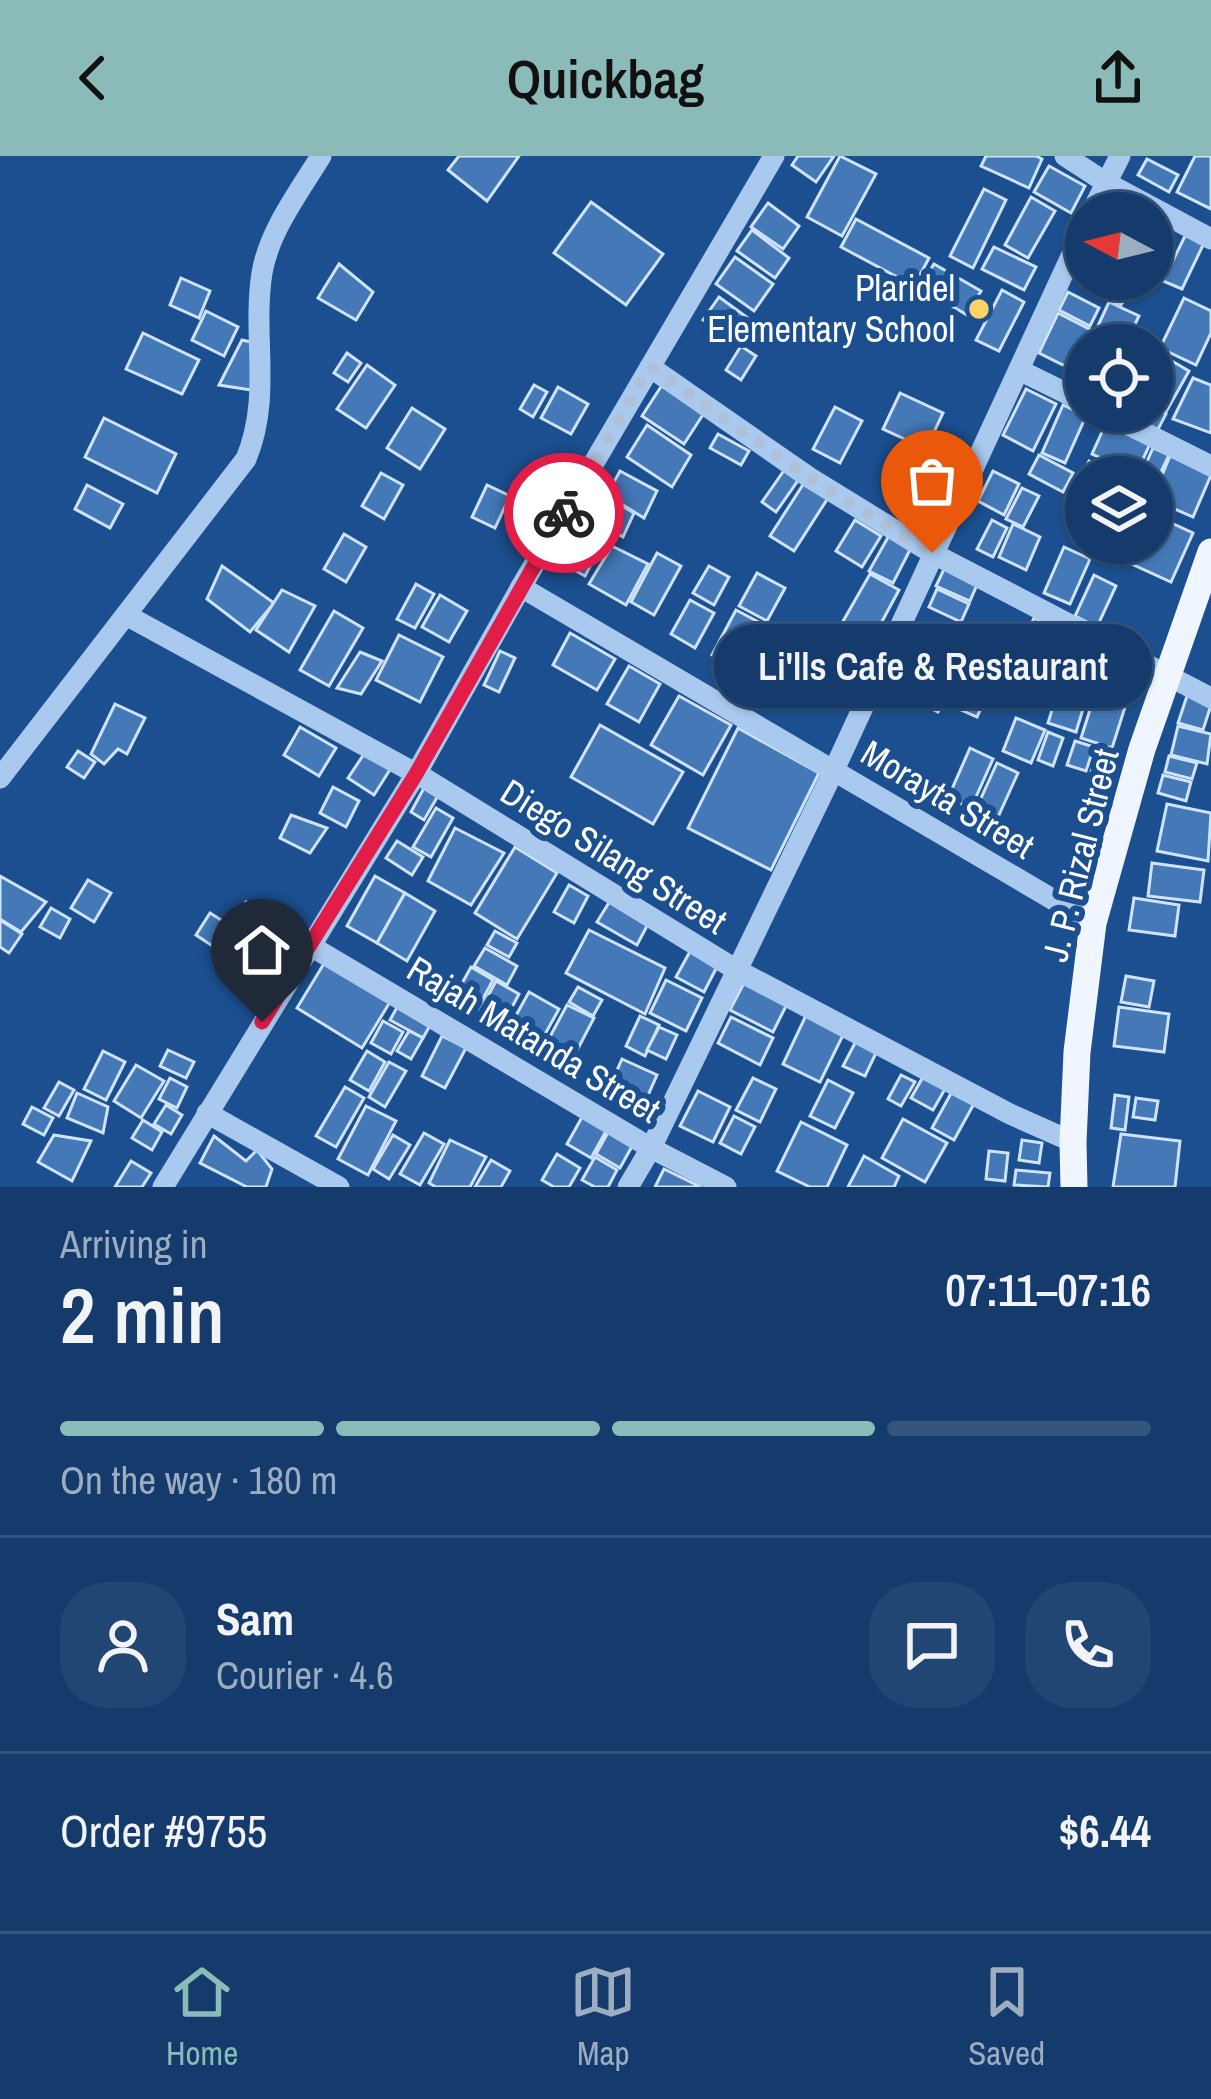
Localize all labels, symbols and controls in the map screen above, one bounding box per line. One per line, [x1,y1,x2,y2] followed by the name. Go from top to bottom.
[507,42,704,115] text: Quickbag
[60,45,126,111] icon: back
[1085,45,1151,111] icon: share
[1065,192,1173,300] north arrow
[1065,192,1173,564] map controls
[707,264,955,353] place label: Plaridel Elementary School
[966,296,992,322] marker: Plaridel Elementary School
[1065,324,1173,432] button: locate
[881,430,983,553] pin
[899,448,965,514] icon: bag
[504,453,624,573] courier
[1065,456,1173,564] button: layers
[531,480,597,546] icon: bike
[713,625,1151,709] callout: Li'lls Cafe & Restaurant
[758,640,1108,692] text: Li'lls Cafe & Restaurant
[853,729,1043,869] street label: Morayta Street
[1030,744,1130,966] street label: J. P. Rizal Street
[492,767,736,945] street label: Diego Silang Street
[211,899,313,1022] pin
[229,917,295,983] icon: home
[399,944,669,1134] street label: Rajah Matanda Street
[60,1218,208,1270] text: Arriving in
[945,1259,1151,1320] text: 07:11–07:16
[60,1262,225,1367] text: 2 min
[60,1454,337,1506] text: On the way · 180 m
[60,1582,186,1708] button: person
[869,1582,995,1708] button: chat
[1025,1582,1151,1708] button: phone
[216,1588,294,1649] text: Sam
[216,1649,394,1701] text: Courier · 4.6
[60,1800,267,1861] text: Order #9755
[1059,1800,1151,1861] text: $6.44
[166,1959,238,2075] tab: Home
[570,1959,636,2075] tab: Map
[968,1959,1045,2075] tab: Saved

